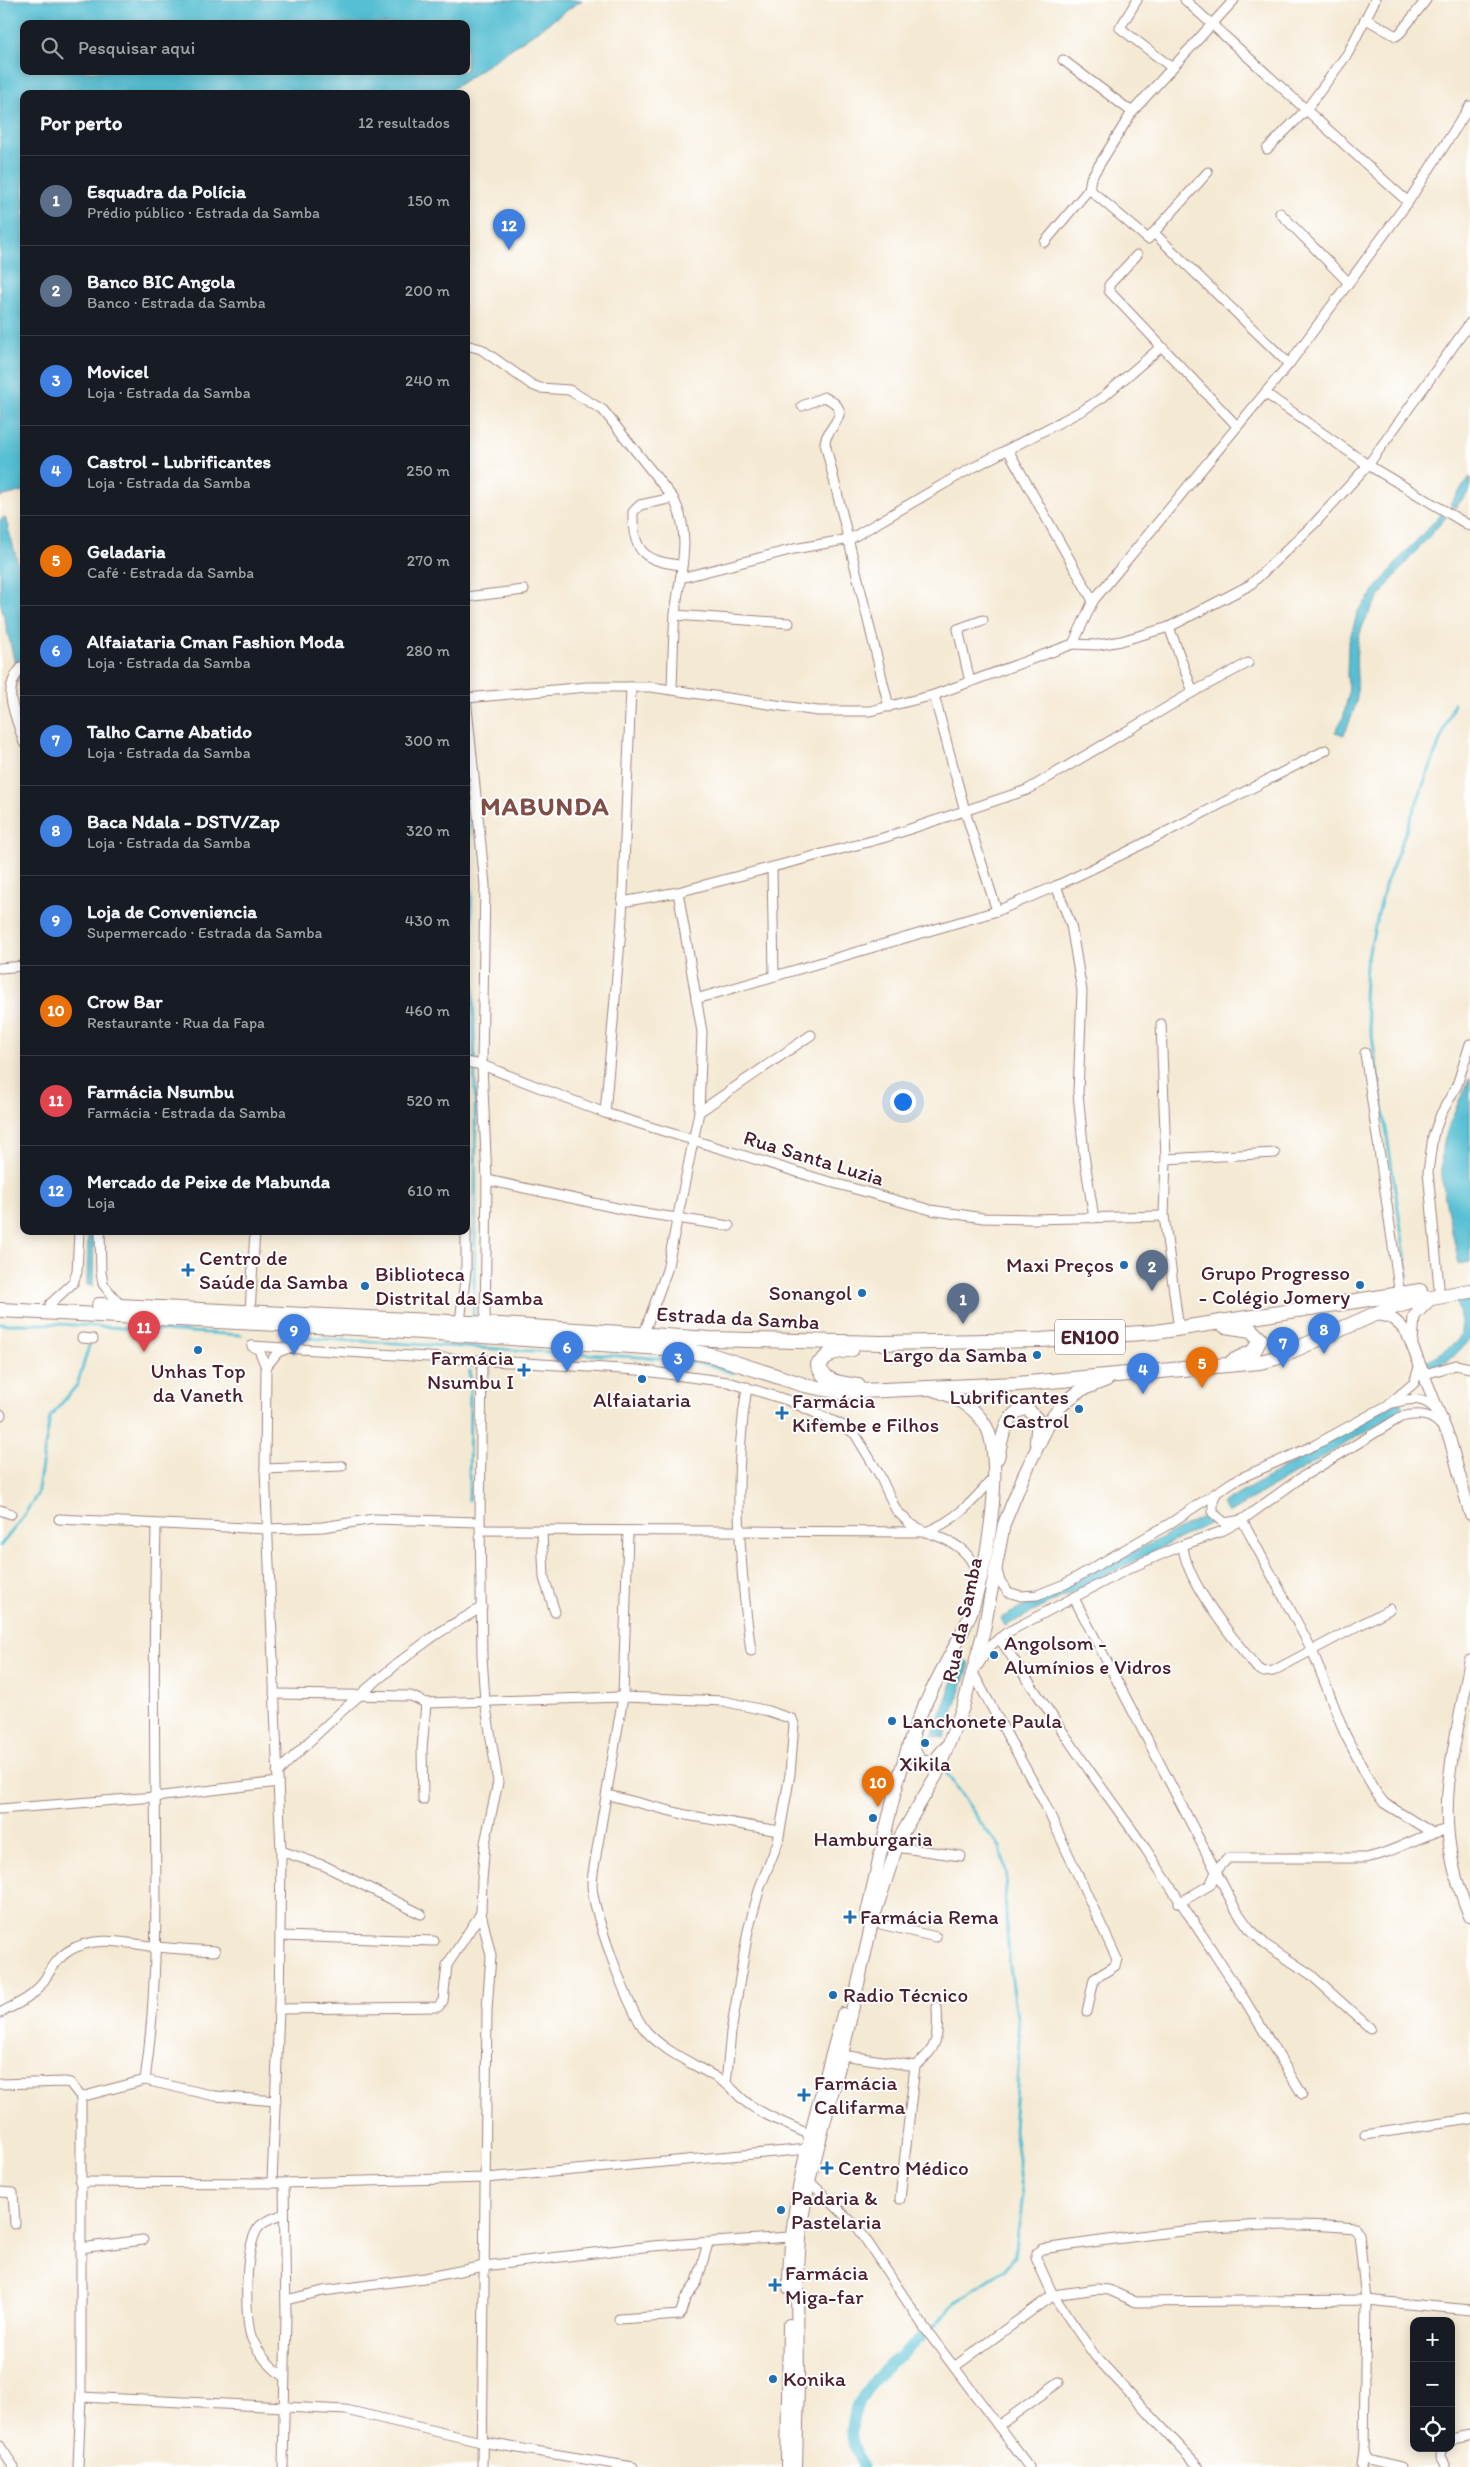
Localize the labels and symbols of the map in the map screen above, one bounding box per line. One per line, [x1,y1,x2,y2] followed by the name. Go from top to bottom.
[493,209,525,250] pin: 12
[480,790,610,822] district label: MABUNDA
[890,1089,916,1115] your location
[741,1124,887,1191] street label: Rua Santa Luzia
[199,1245,348,1294] place label: Centro de Saúde da Samba
[1136,1250,1168,1291] pin: 2
[1006,1252,1114,1277] place label: Maxi Preços
[1118,1259,1130,1271] marker: Maxi Preços
[1199,1260,1350,1309] place label: Grupo Progresso - Colégio Jomery
[375,1261,543,1310] place label: Biblioteca Distrital da Samba
[181,1263,195,1277] marker: Centro de Saúde da Samba
[1354,1279,1366,1291] marker: Grupo Progresso - Colégio Jomery
[359,1280,371,1292] marker: Biblioteca Distrital da Samba
[769,1280,852,1305] place label: Sonangol
[947,1283,979,1324] pin: 1
[856,1287,868,1299] marker: Sonangol
[656,1301,820,1334] street label: Estrada da Samba
[128,1311,160,1352] pin: 11
[1308,1313,1340,1354] pin: 8
[278,1314,310,1355] pin: 9
[1055,1320,1125,1354] road number: EN100
[1267,1327,1299,1368] pin: 7
[551,1331,583,1372] pin: 6
[662,1342,694,1383] pin: 3
[882,1342,1027,1367] place label: Largo da Samba
[192,1344,204,1356] marker: Unhas Top da Vaneth
[427,1345,514,1394] place label: Farmácia Nsumbu I
[1186,1347,1218,1388] pin: 5
[1031,1349,1043,1361] marker: Largo da Samba
[1127,1353,1159,1394] pin: 4
[150,1358,246,1407] place label: Unhas Top da Vaneth
[518,1364,530,1376] marker: Farmácia Nsumbu I
[636,1373,648,1385] marker: Alfaiataria
[949,1384,1069,1433] place label: Lubrificantes Castrol
[593,1387,691,1412] place label: Alfaiataria
[792,1388,939,1437] place label: Farmácia Kifembe e Filhos
[1073,1403,1085,1415] marker: Lubrificantes Castrol
[776,1407,788,1419] marker: Farmácia Kifembe e Filhos
[936,1555,987,1685] street label: Rua da Samba
[1004,1630,1171,1679] place label: Angolsom - Alumínios e Vidros
[988,1649,1000,1661] marker: Angolsom - Alumínios e Vidros
[902,1708,1062,1733] place label: Lanchonete Paula
[886,1715,898,1727] marker: Lanchonete Paula
[919,1737,931,1749] marker: Xikila
[899,1751,951,1776] place label: Xikila
[862,1766,894,1807] pin: 10
[867,1812,879,1824] marker: Hamburgaria
[813,1826,933,1851] place label: Hamburgaria
[860,1904,999,1929] place label: Farmácia Rema
[844,1911,856,1923] marker: Farmácia Rema
[843,1982,968,2007] place label: Radio Técnico
[827,1989,839,2001] marker: Radio Técnico
[814,2070,906,2119] place label: Farmácia Califarma
[798,2089,810,2101] marker: Farmácia Califarma
[838,2155,969,2180] place label: Centro Médico
[820,2161,834,2175] marker: Centro Médico
[791,2185,881,2234] place label: Padaria & Pastelaria
[775,2204,787,2216] marker: Padaria & Pastelaria
[785,2260,868,2309] place label: Farmácia Miga-far
[769,2279,781,2291] marker: Farmácia Miga-far
[783,2366,846,2391] place label: Konika
[767,2373,779,2385] marker: Konika

